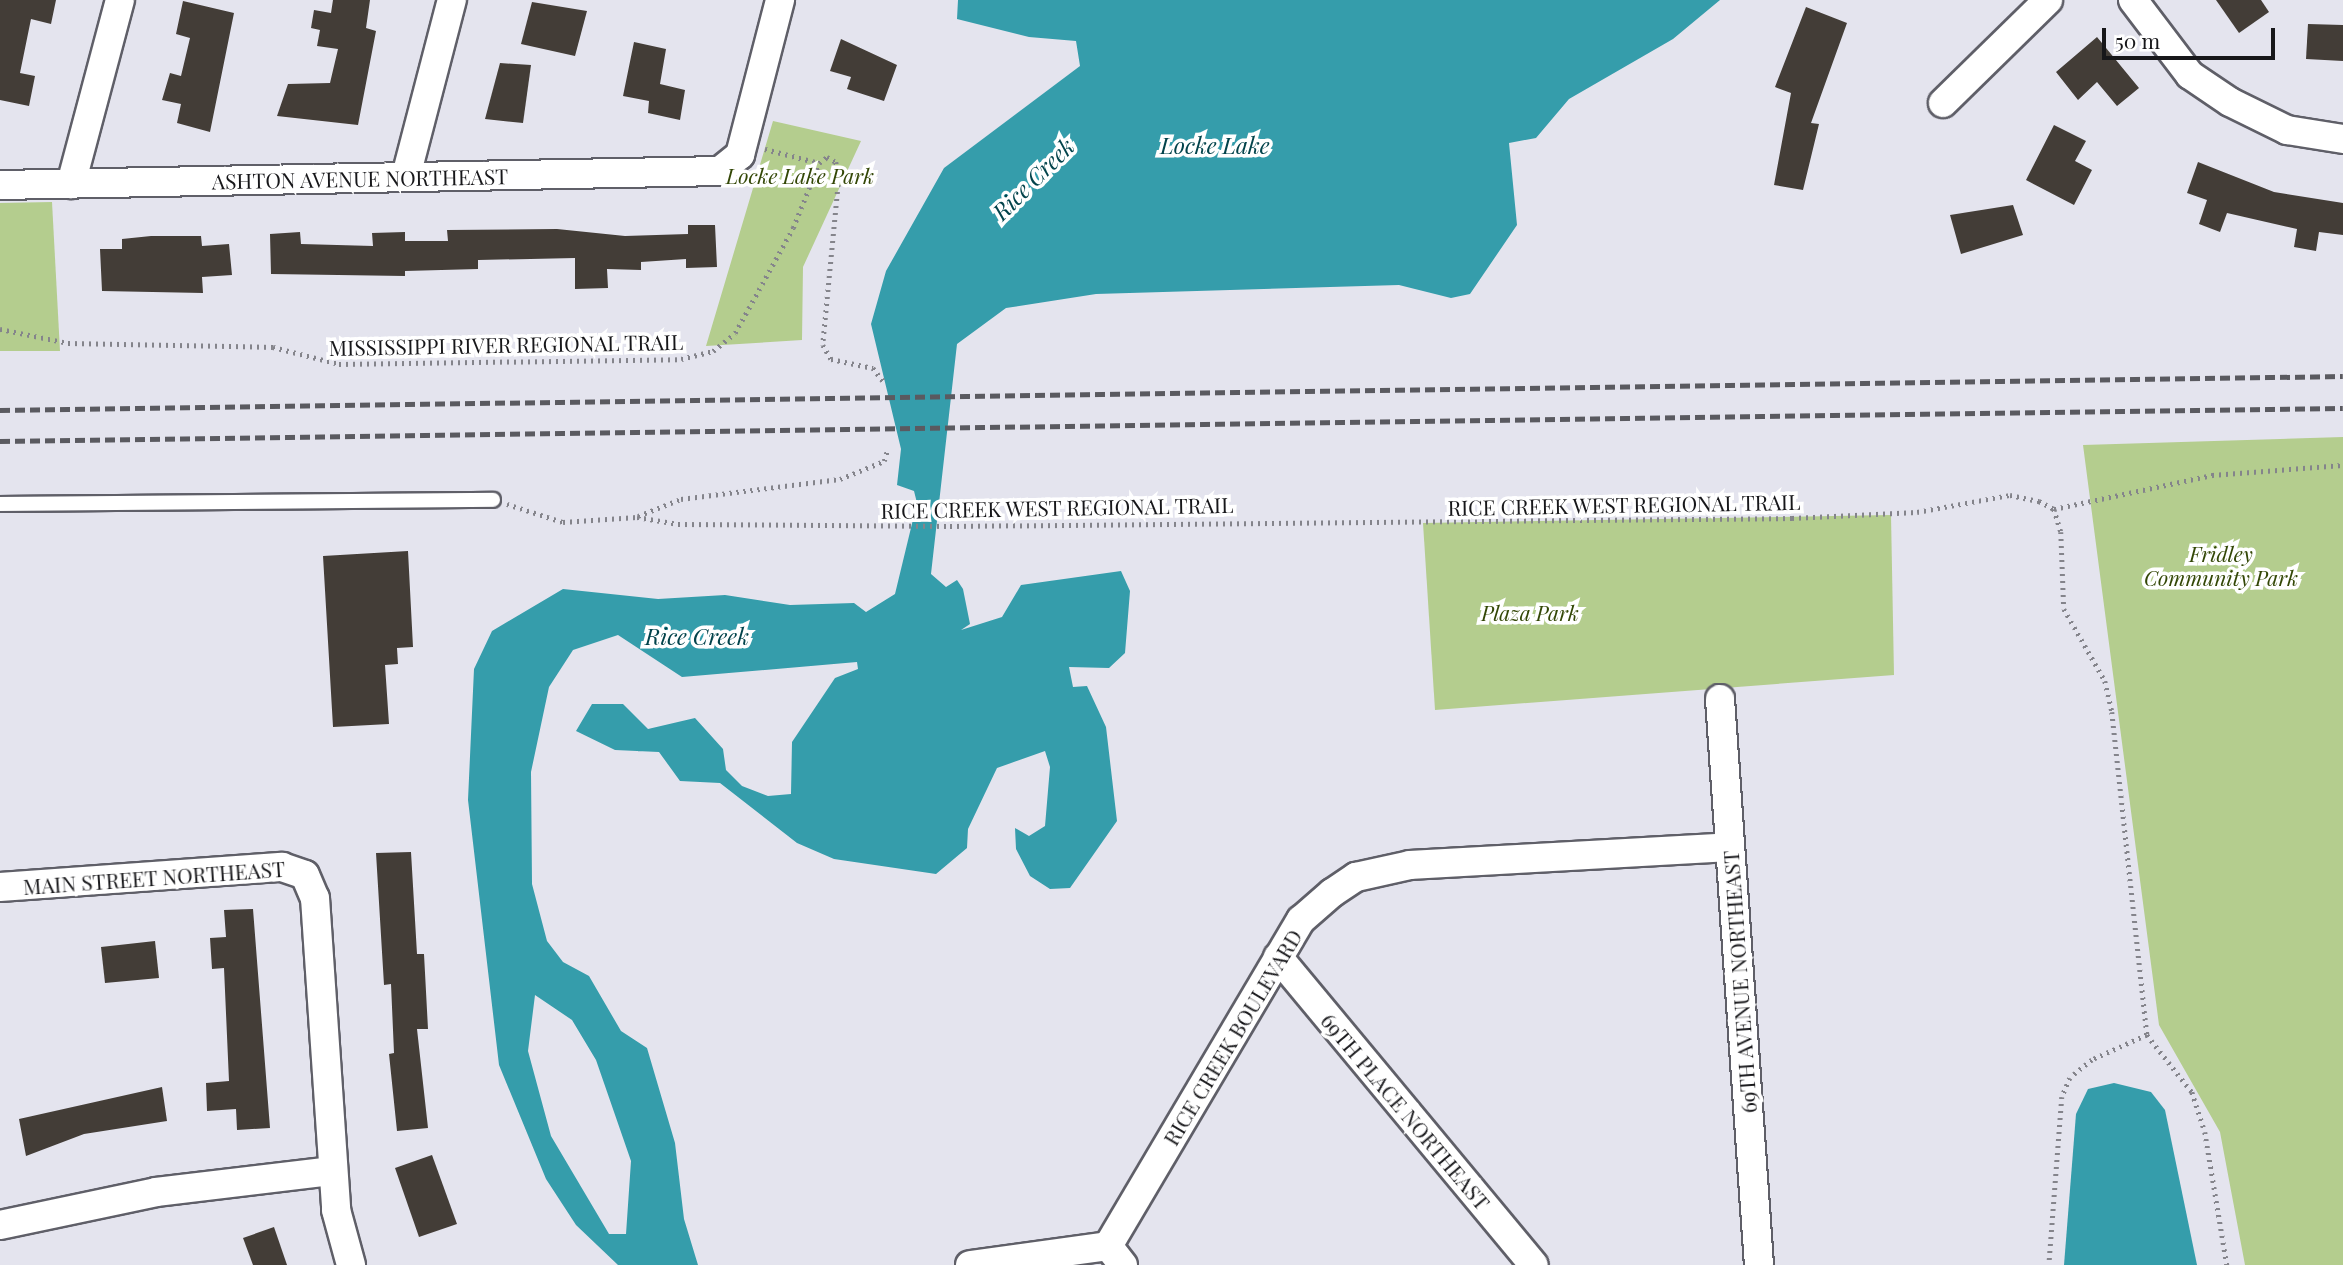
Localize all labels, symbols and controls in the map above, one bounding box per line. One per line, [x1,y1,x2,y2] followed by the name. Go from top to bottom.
[2105,14,2278,58] scale bar
[2115,26,2160,54] text: 50 m
[1160,131,1270,159] water label: Locke Lake
[986,132,1080,226] water label: Rice Creek
[726,162,874,188] park label: Locke Lake Park
[211,163,509,193] street label: ASHTON AVENUE NORTHEAST
[328,328,684,360] street label: MISSISSIPPI RIVER REGIONAL TRAIL
[1447,488,1801,520] street label: RICE CREEK WEST REGIONAL TRAIL
[880,491,1234,523] street label: RICE CREEK WEST REGIONAL TRAIL
[2144,540,2298,590] park label: Fridley Community Park
[1481,599,1579,625] park label: Plaza Park
[645,622,749,650] water label: Rice Creek
[1717,849,1761,1115] street label: 69TH AVENUE NORTHEAST
[22,855,286,899] street label: MAIN STREET NORTHEAST
[1158,925,1306,1149] street label: RICE CREEK BOULEVARD
[1316,1008,1496,1214] street label: 69TH PLACE NORTHEAST

